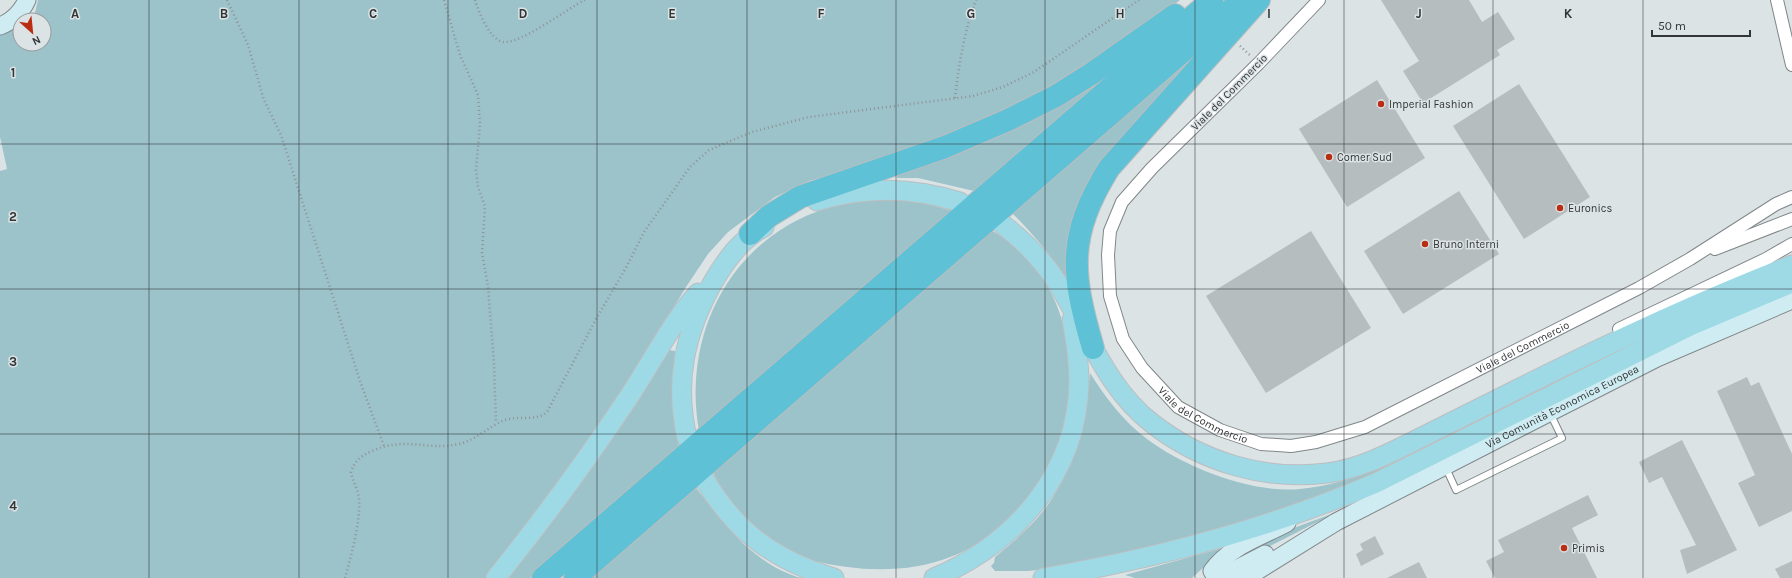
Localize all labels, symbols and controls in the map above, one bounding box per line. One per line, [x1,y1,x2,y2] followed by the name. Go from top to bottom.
[71,6,79,21] text: A
[220,6,228,21] text: B
[369,6,377,21] text: C
[519,6,528,21] text: D
[668,6,676,21] text: E
[817,6,825,21] text: F
[967,6,975,21] text: G
[1115,6,1125,21] text: H
[1267,6,1271,21] text: I
[1416,6,1422,21] text: J
[1564,6,1573,21] text: K
[12,12,52,52] north arrow
[1652,12,1750,38] scale bar
[1658,19,1686,33] text: 50 m
[30,33,43,48] text: N
[1188,51,1270,133] street label: Viale del Commercio
[11,65,15,80] text: 1
[1389,98,1473,111] place label: Imperial Fashion
[1376,99,1386,109] marker: Imperial Fashion
[1337,151,1392,164] place label: Comer Sud
[1324,152,1334,162] marker: Comer Sud
[1568,202,1612,215] place label: Euronics
[1555,203,1565,213] marker: Euronics
[9,209,17,224] text: 2
[1433,238,1499,251] place label: Bruno Interni
[1420,239,1430,249] marker: Bruno Interni
[1474,318,1572,377] street label: Viale del Commercio
[9,354,17,369] text: 3
[1484,362,1641,451] street label: Via Comunità Economica Europea
[1155,384,1249,446] street label: Viale del Commercio
[9,498,17,513] text: 4
[1572,542,1605,555] place label: Primis
[1559,543,1569,553] marker: Primis

